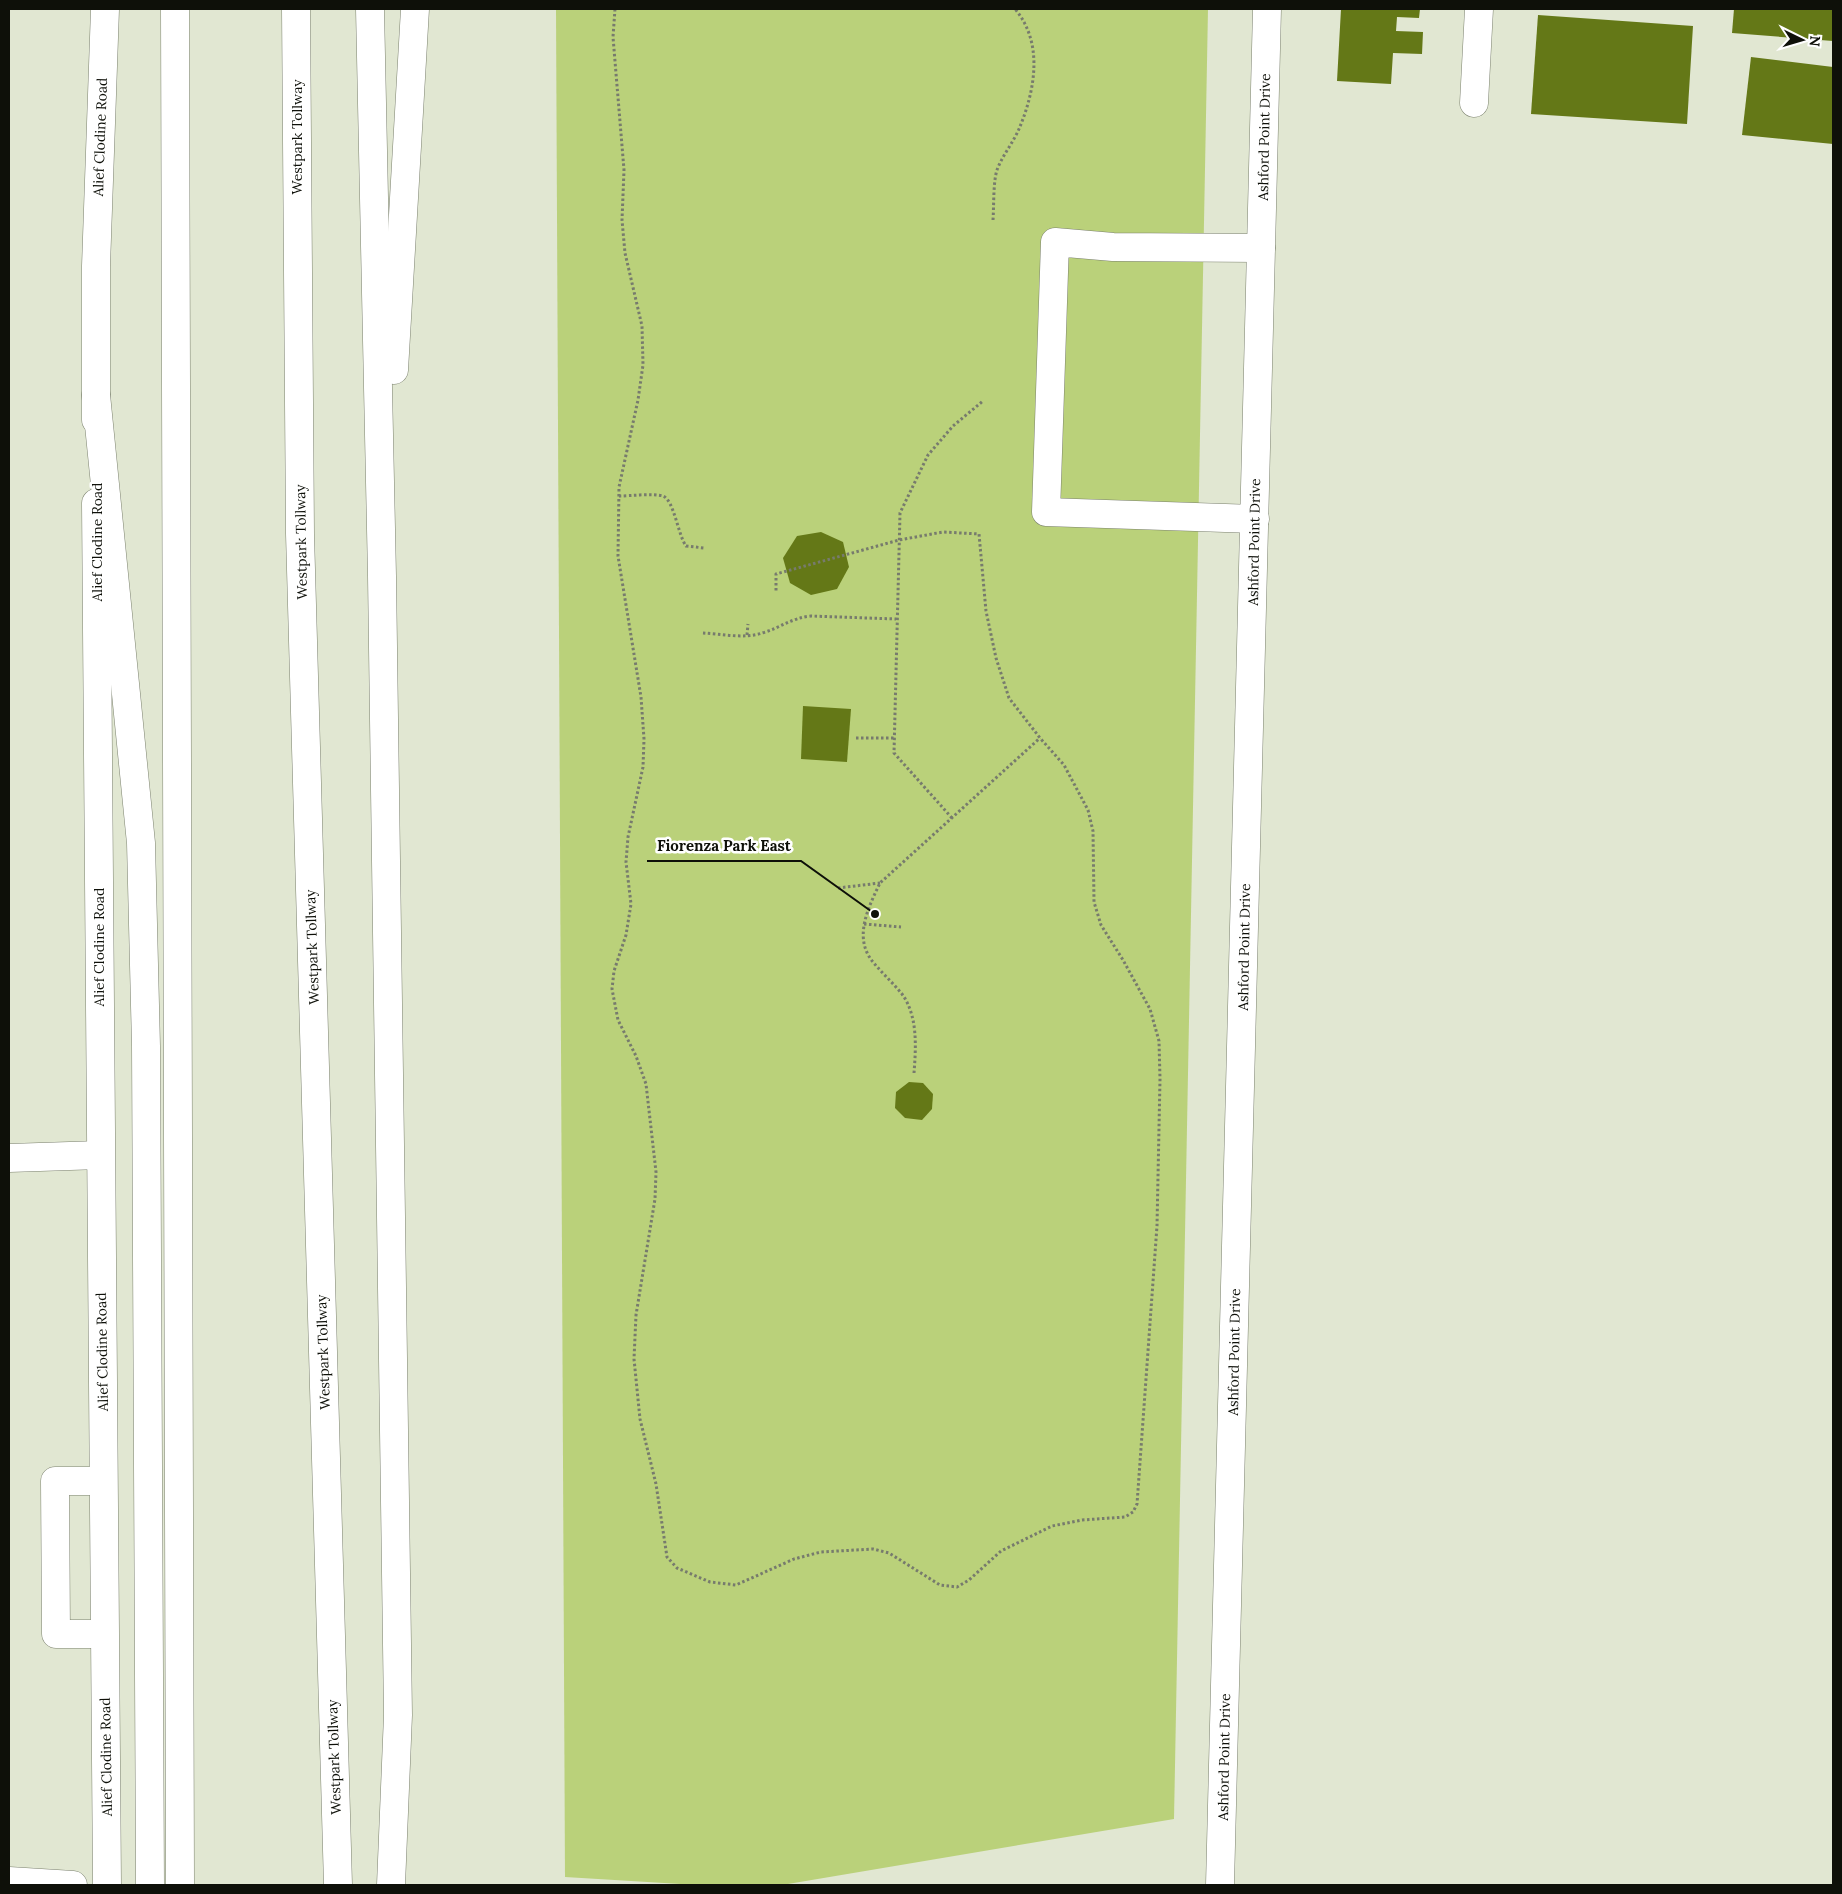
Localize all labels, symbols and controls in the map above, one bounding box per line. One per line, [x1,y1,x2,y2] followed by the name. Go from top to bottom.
[1777,15,1827,65] north arrow
[1805,35,1824,47] text: N
[1254,73,1274,202] street label: Ashford Point Drive
[89,77,111,198] street label: Alief Clodine Road
[288,79,306,195] street label: Westpark Tollway
[1244,478,1264,607] street label: Ashford Point Drive
[88,483,106,602] street label: Alief Clodine Road
[291,484,311,600] street label: Westpark Tollway
[647,831,801,861] callout: Fiorenza Park East
[657,836,792,855] text: Fiorenza Park East
[1234,883,1254,1012] street label: Ashford Point Drive
[90,888,108,1007] street label: Alief Clodine Road
[301,889,323,1005] street label: Westpark Tollway
[1224,1288,1244,1417] street label: Ashford Point Drive
[92,1292,112,1413] street label: Alief Clodine Road
[312,1294,334,1410] street label: Westpark Tollway
[1214,1693,1234,1822] street label: Ashford Point Drive
[96,1697,116,1818] street label: Alief Clodine Road
[323,1699,345,1815] street label: Westpark Tollway

